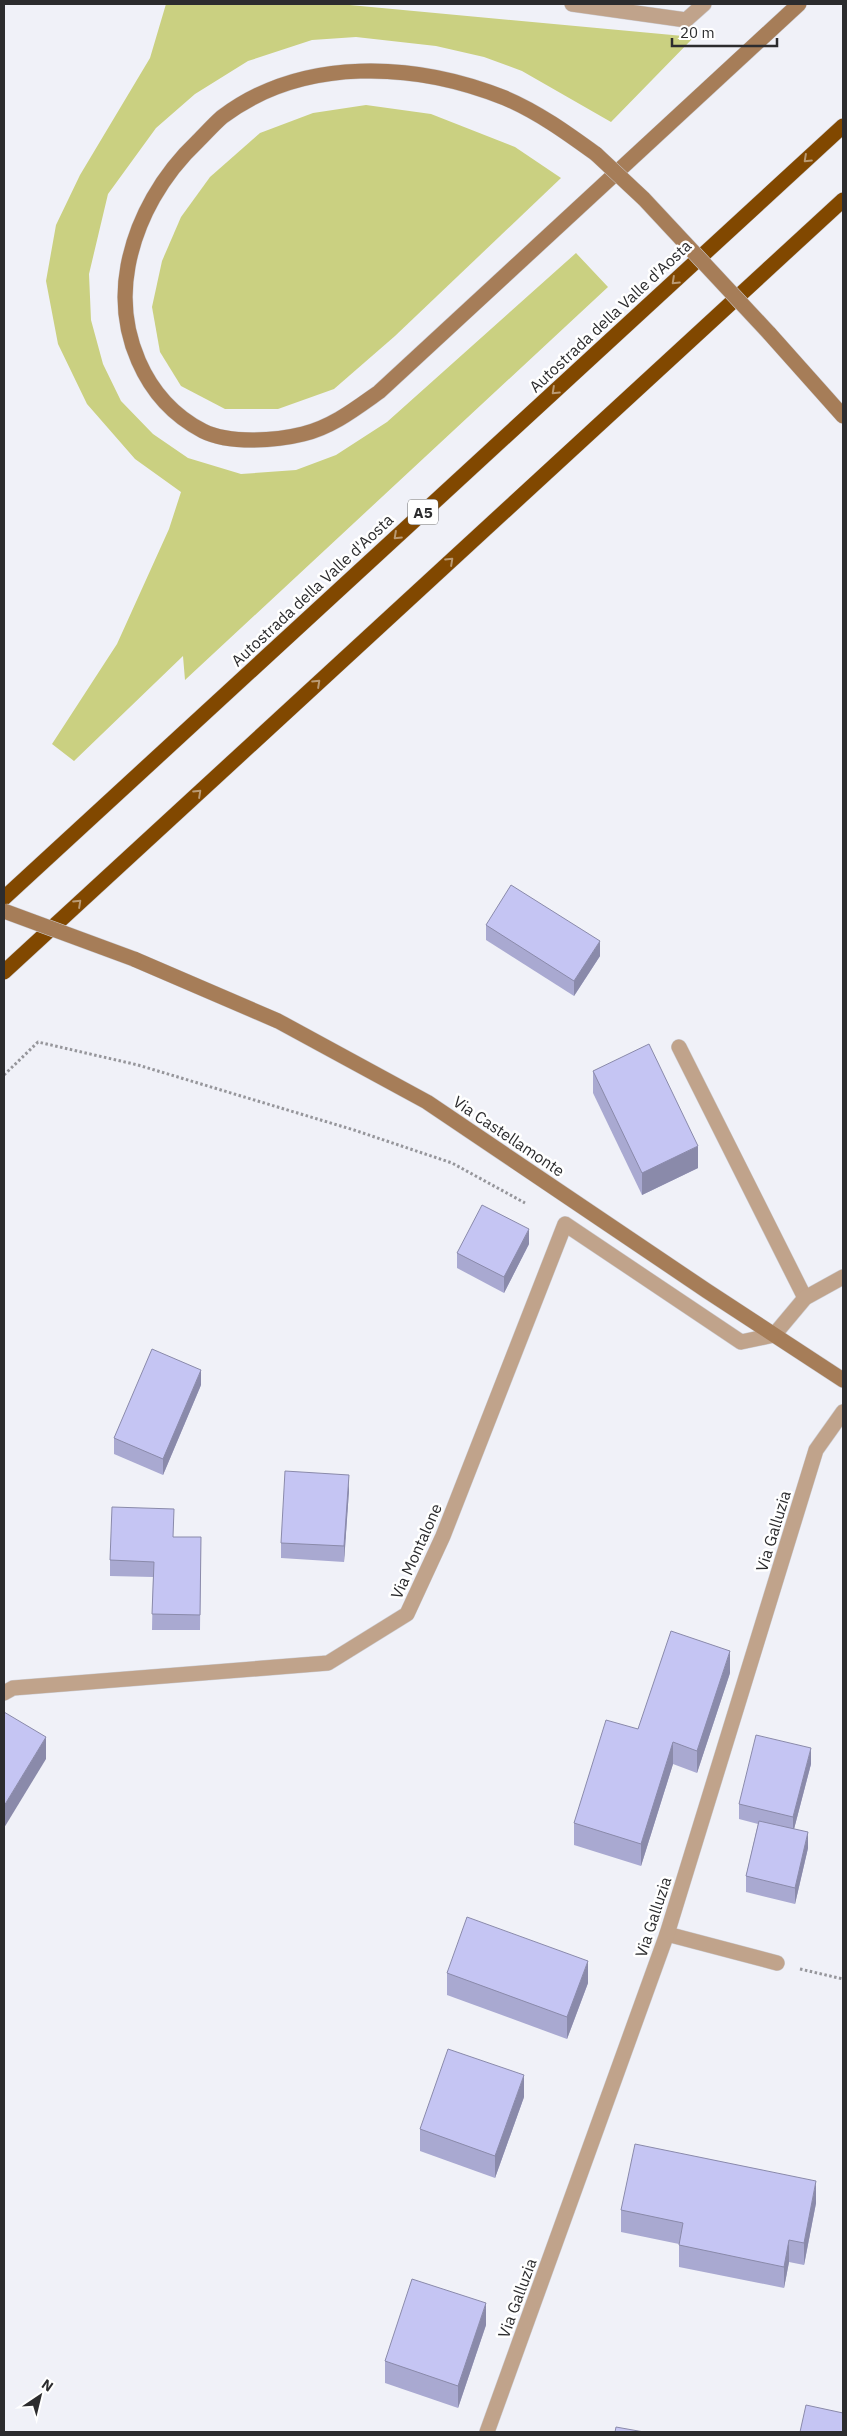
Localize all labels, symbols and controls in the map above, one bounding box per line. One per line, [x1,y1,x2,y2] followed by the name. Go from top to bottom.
[672,15,777,47] scale bar
[680,23,715,42] text: 20 m
[804,153,813,162] one-way arrow
[525,235,696,396] street label: Autostrada della Valle d'Aosta
[671,275,680,284] one-way arrow
[552,385,561,394] one-way arrow
[408,500,438,524] road number: A5
[227,509,398,670] street label: Autostrada della Valle d'Aosta
[393,530,402,539] one-way arrow
[444,558,453,567] one-way arrow
[312,680,321,689] one-way arrow
[192,790,201,799] one-way arrow
[73,900,82,909] one-way arrow
[449,1091,569,1181] street label: Via Castellamonte
[751,1488,795,1574] street label: Via Galluzia
[386,1500,446,1602] street label: Via Montalone
[631,1874,676,1960] street label: Via Galluzia
[493,2255,541,2341] street label: Via Galluzia
[15,2371,65,2421] north arrow
[38,2375,57,2396] text: N

